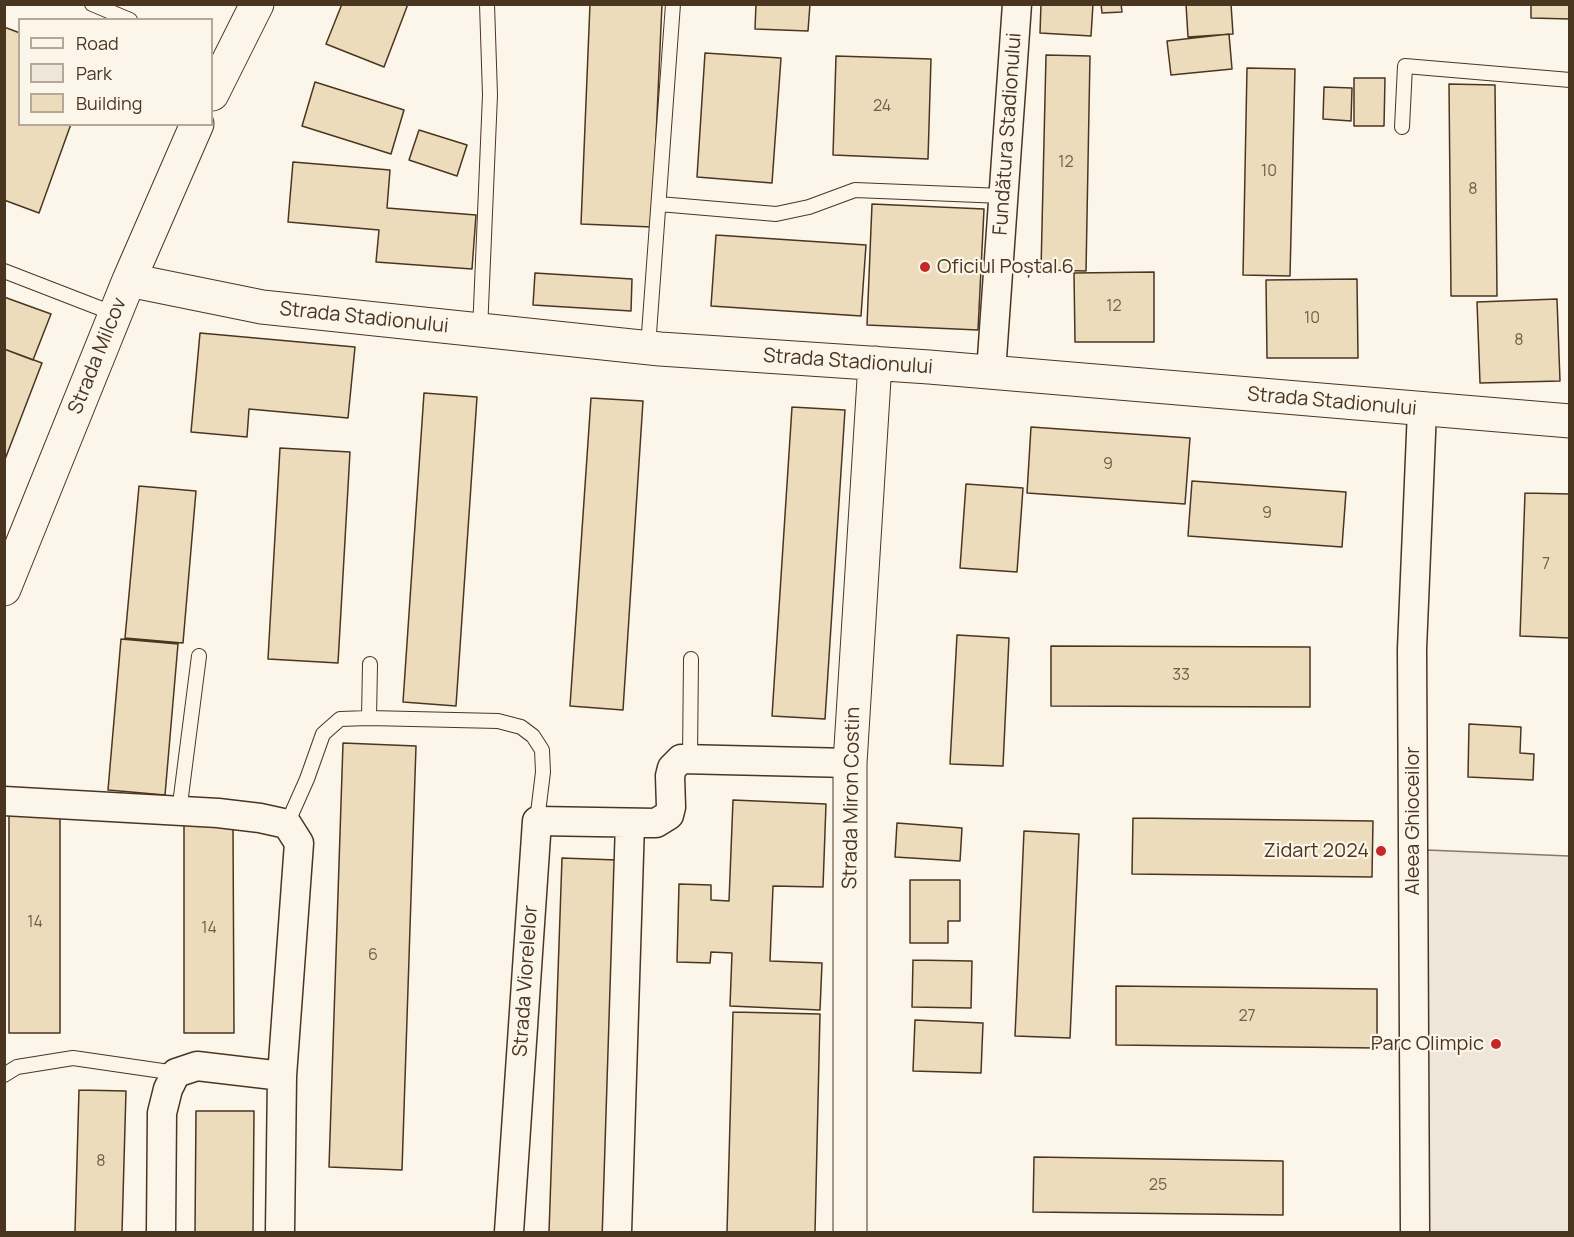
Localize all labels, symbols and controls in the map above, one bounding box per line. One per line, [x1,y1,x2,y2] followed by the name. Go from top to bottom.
[18,18,213,126] legend
[76,31,119,55] text: Road
[989,32,1027,236] street label: Fundătura Stadionului
[76,61,112,85] text: Park
[76,91,142,115] text: Building
[873,97,891,117] house number: 24
[1058,153,1074,173] house number: 12
[1261,162,1277,182] house number: 10
[1468,180,1478,200] house number: 8
[937,255,1074,279] place label: Oficiul Poștal 6
[918,260,932,274] marker: Oficiul Poștal 6
[64,294,132,418] street label: Strada Milcov
[278,297,450,339] street label: Strada Stadionului
[1106,297,1122,317] house number: 12
[1304,309,1320,329] house number: 10
[1514,331,1524,351] house number: 8
[762,344,934,380] street label: Strada Stadionului
[1246,383,1418,421] street label: Strada Stadionului
[1103,455,1113,475] house number: 9
[1262,504,1272,524] house number: 9
[1542,555,1550,575] house number: 7
[1172,666,1190,686] house number: 33
[838,707,866,889] street label: Strada Miron Costin
[1401,747,1425,895] street label: Aleea Ghioceilor
[1263,839,1369,863] place label: Zidart 2024
[1374,844,1388,858] marker: Zidart 2024
[509,904,543,1058] street label: Strada Viorelelor
[27,913,43,933] house number: 14
[201,919,217,939] house number: 14
[368,946,378,966] house number: 6
[1238,1007,1256,1027] house number: 27
[1371,1032,1484,1056] place label: Parc Olimpic
[1489,1037,1503,1051] marker: Parc Olimpic
[96,1152,106,1172] house number: 8
[1149,1176,1167,1196] house number: 25

